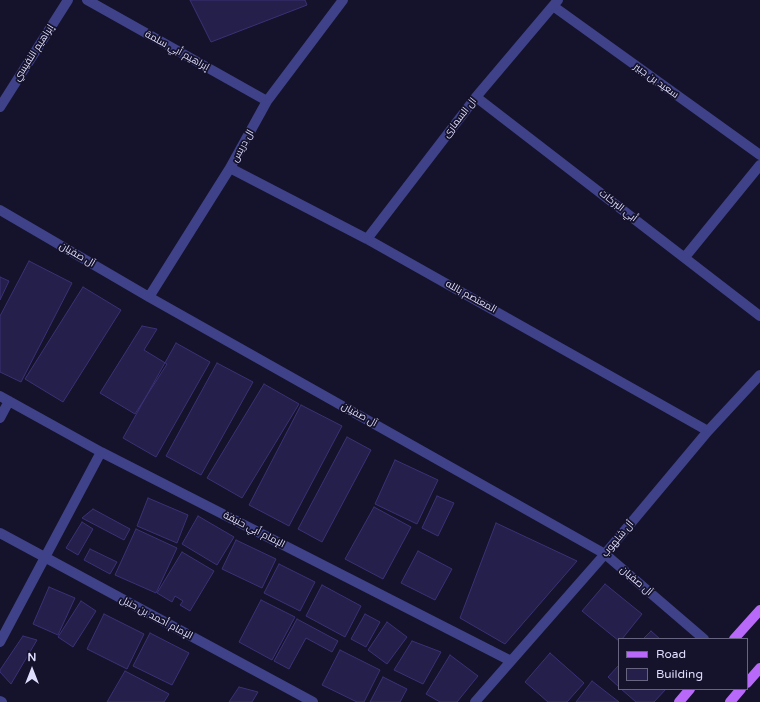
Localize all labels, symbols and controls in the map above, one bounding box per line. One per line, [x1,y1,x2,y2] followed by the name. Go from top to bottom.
[11,22,57,84] street label: إبراهيم النفيسي
[143,28,211,74] street label: إبراهيم أبي سلمة
[631,61,681,101] street label: سعيد بن جبير
[441,96,479,140] street label: ال السمارى
[229,128,257,164] street label: ال دريس
[596,187,640,225] street label: أبي البركات
[57,240,97,270] street label: آل صفيان
[443,278,499,316] street label: المعتصم بالله
[339,400,379,430] street label: آل صفيان
[221,509,287,551] street label: الإمام أبي حنيفة
[599,518,637,560] street label: آل شلهوب
[617,564,655,598] street label: آل صفيان
[117,594,195,642] street label: الإمام أحمد بن حنبل
[618,638,748,690] legend
[656,647,686,661] text: Road
[12,650,52,690] north arrow
[28,651,36,664] text: N
[656,667,703,681] text: Building

